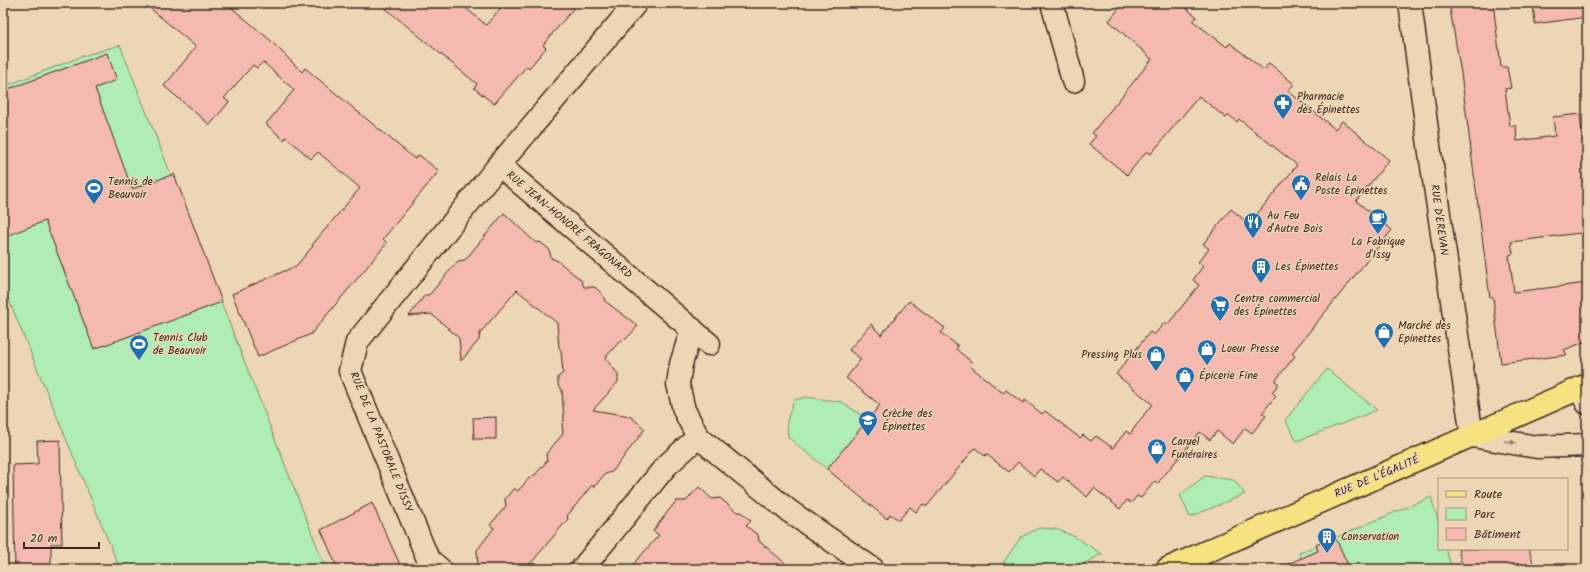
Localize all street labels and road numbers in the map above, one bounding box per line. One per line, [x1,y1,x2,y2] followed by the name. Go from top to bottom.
[502,167,636,283] street label: RUE JEAN-HONORÉ FRAGONARD
[1425,183,1453,257] street label: RUE D'EREVAN
[345,369,418,516] street label: RUE DE LA PASTORALE D'ISSY
[1332,451,1423,503] street label: RUE DE L'ÉGALITÉ

